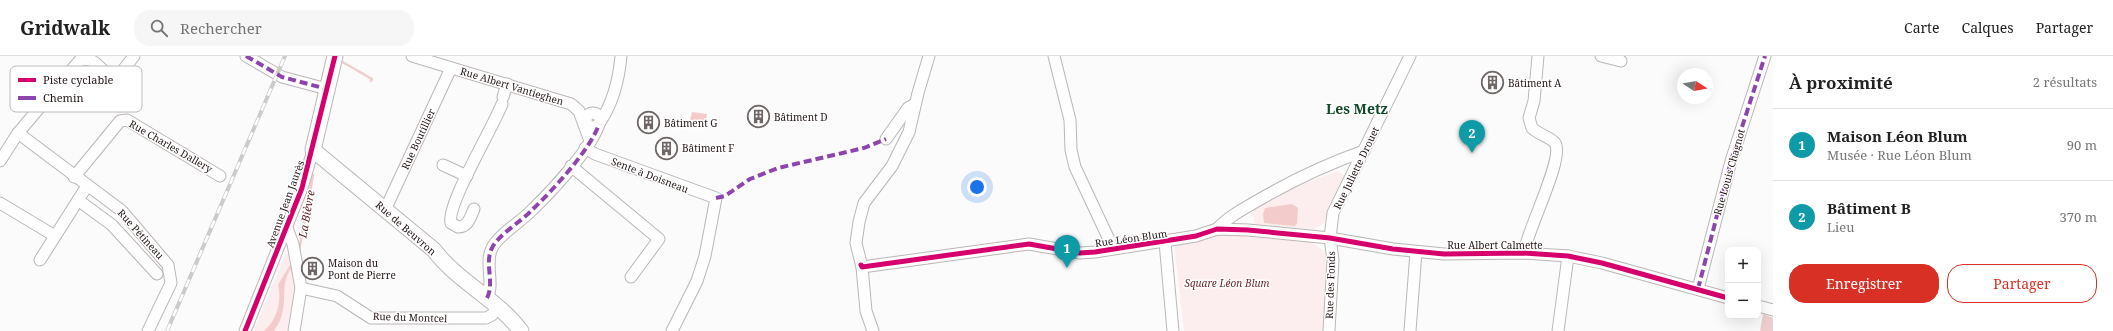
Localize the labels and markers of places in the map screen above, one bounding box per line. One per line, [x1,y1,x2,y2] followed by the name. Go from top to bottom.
[1479,70,1505,96] building icon: Bâtiment A
[1508,76,1562,90] place label: Bâtiment A
[746,104,772,130] building icon: Bâtiment D
[636,110,662,136] building icon: Bâtiment G
[774,110,828,124] place label: Bâtiment D
[664,116,717,130] place label: Bâtiment G
[1459,120,1485,153] pin: 2
[653,135,679,161] building icon: Bâtiment F
[682,141,734,155] place label: Bâtiment F
[1054,235,1080,268] pin: 1
[300,256,326,282] building icon: Maison du Pont de Pierre
[328,256,396,282] place label: Maison du Pont de Pierre

